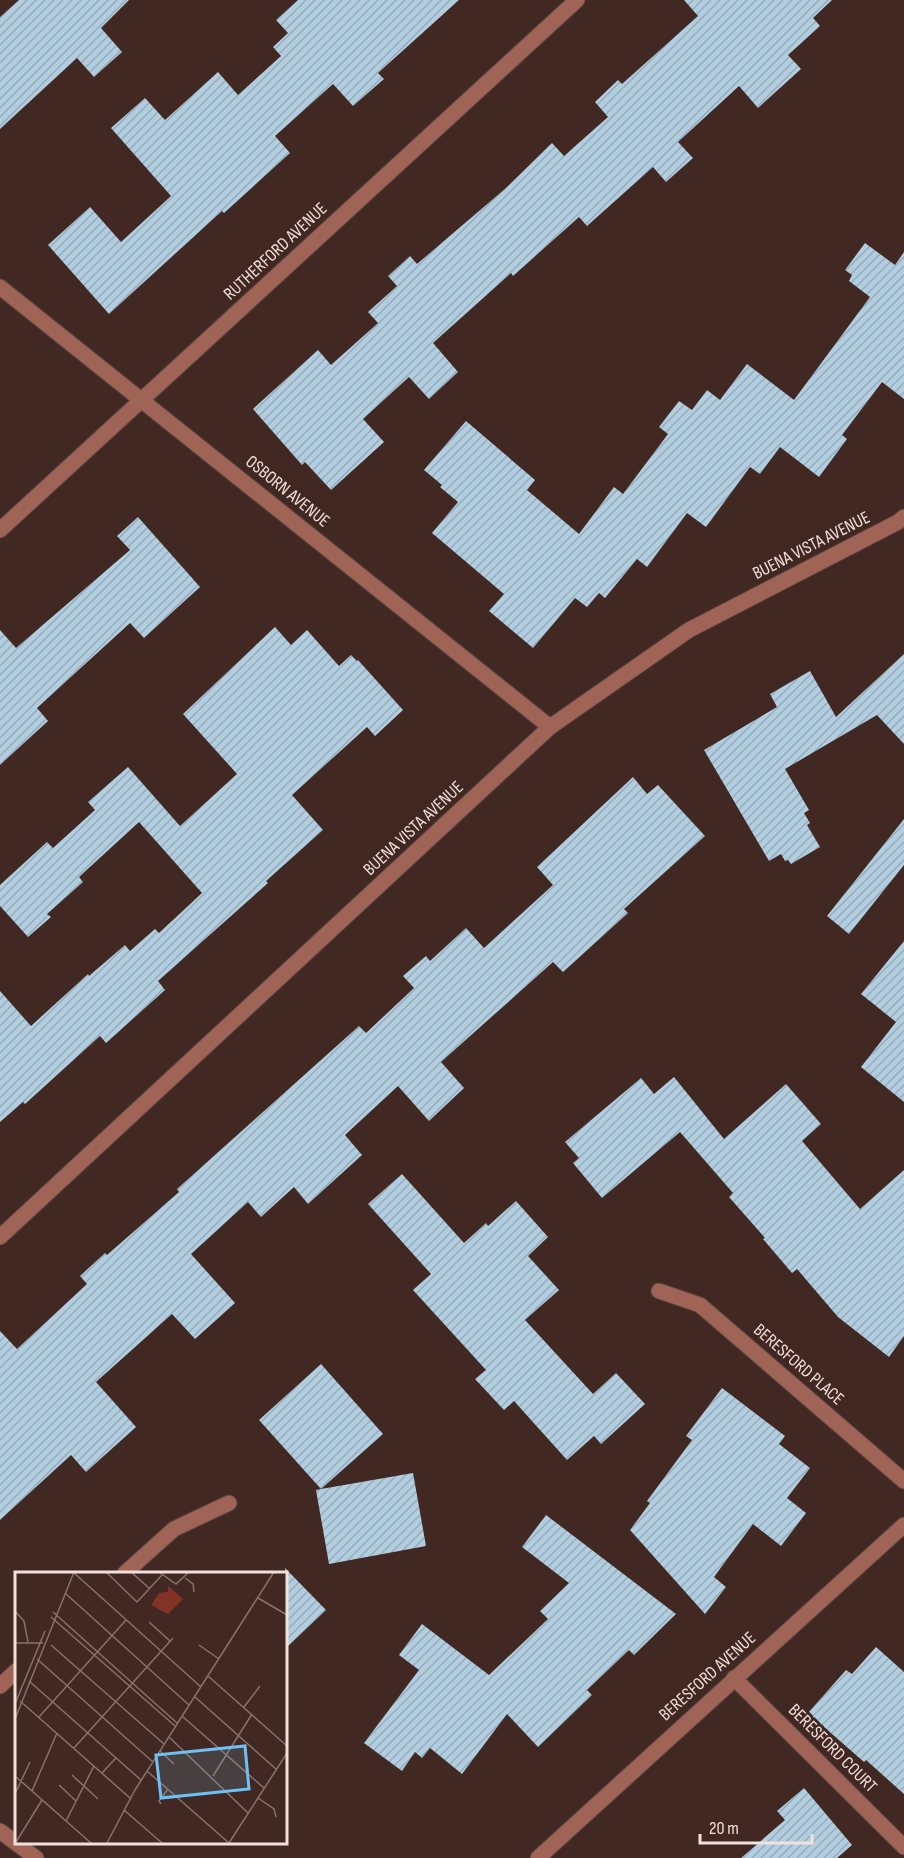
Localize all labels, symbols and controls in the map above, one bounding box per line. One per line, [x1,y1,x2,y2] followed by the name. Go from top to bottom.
[219,198,331,304] street label: RUTHERFORD AVENUE
[241,451,334,532] street label: OSBORN AVENUE
[749,507,873,584] street label: BUENA VISTA AVENUE
[359,777,468,880] street label: BUENA VISTA AVENUE
[749,1319,848,1409] street label: BERESFORD PLACE
[15,1572,286,1843] inset map
[655,1627,760,1725] street label: BERESFORD AVENUE
[784,1700,881,1797] street label: BERESFORD COURT
[700,1807,812,1845] scale bar
[709,1818,739,1839] text: 20 m

